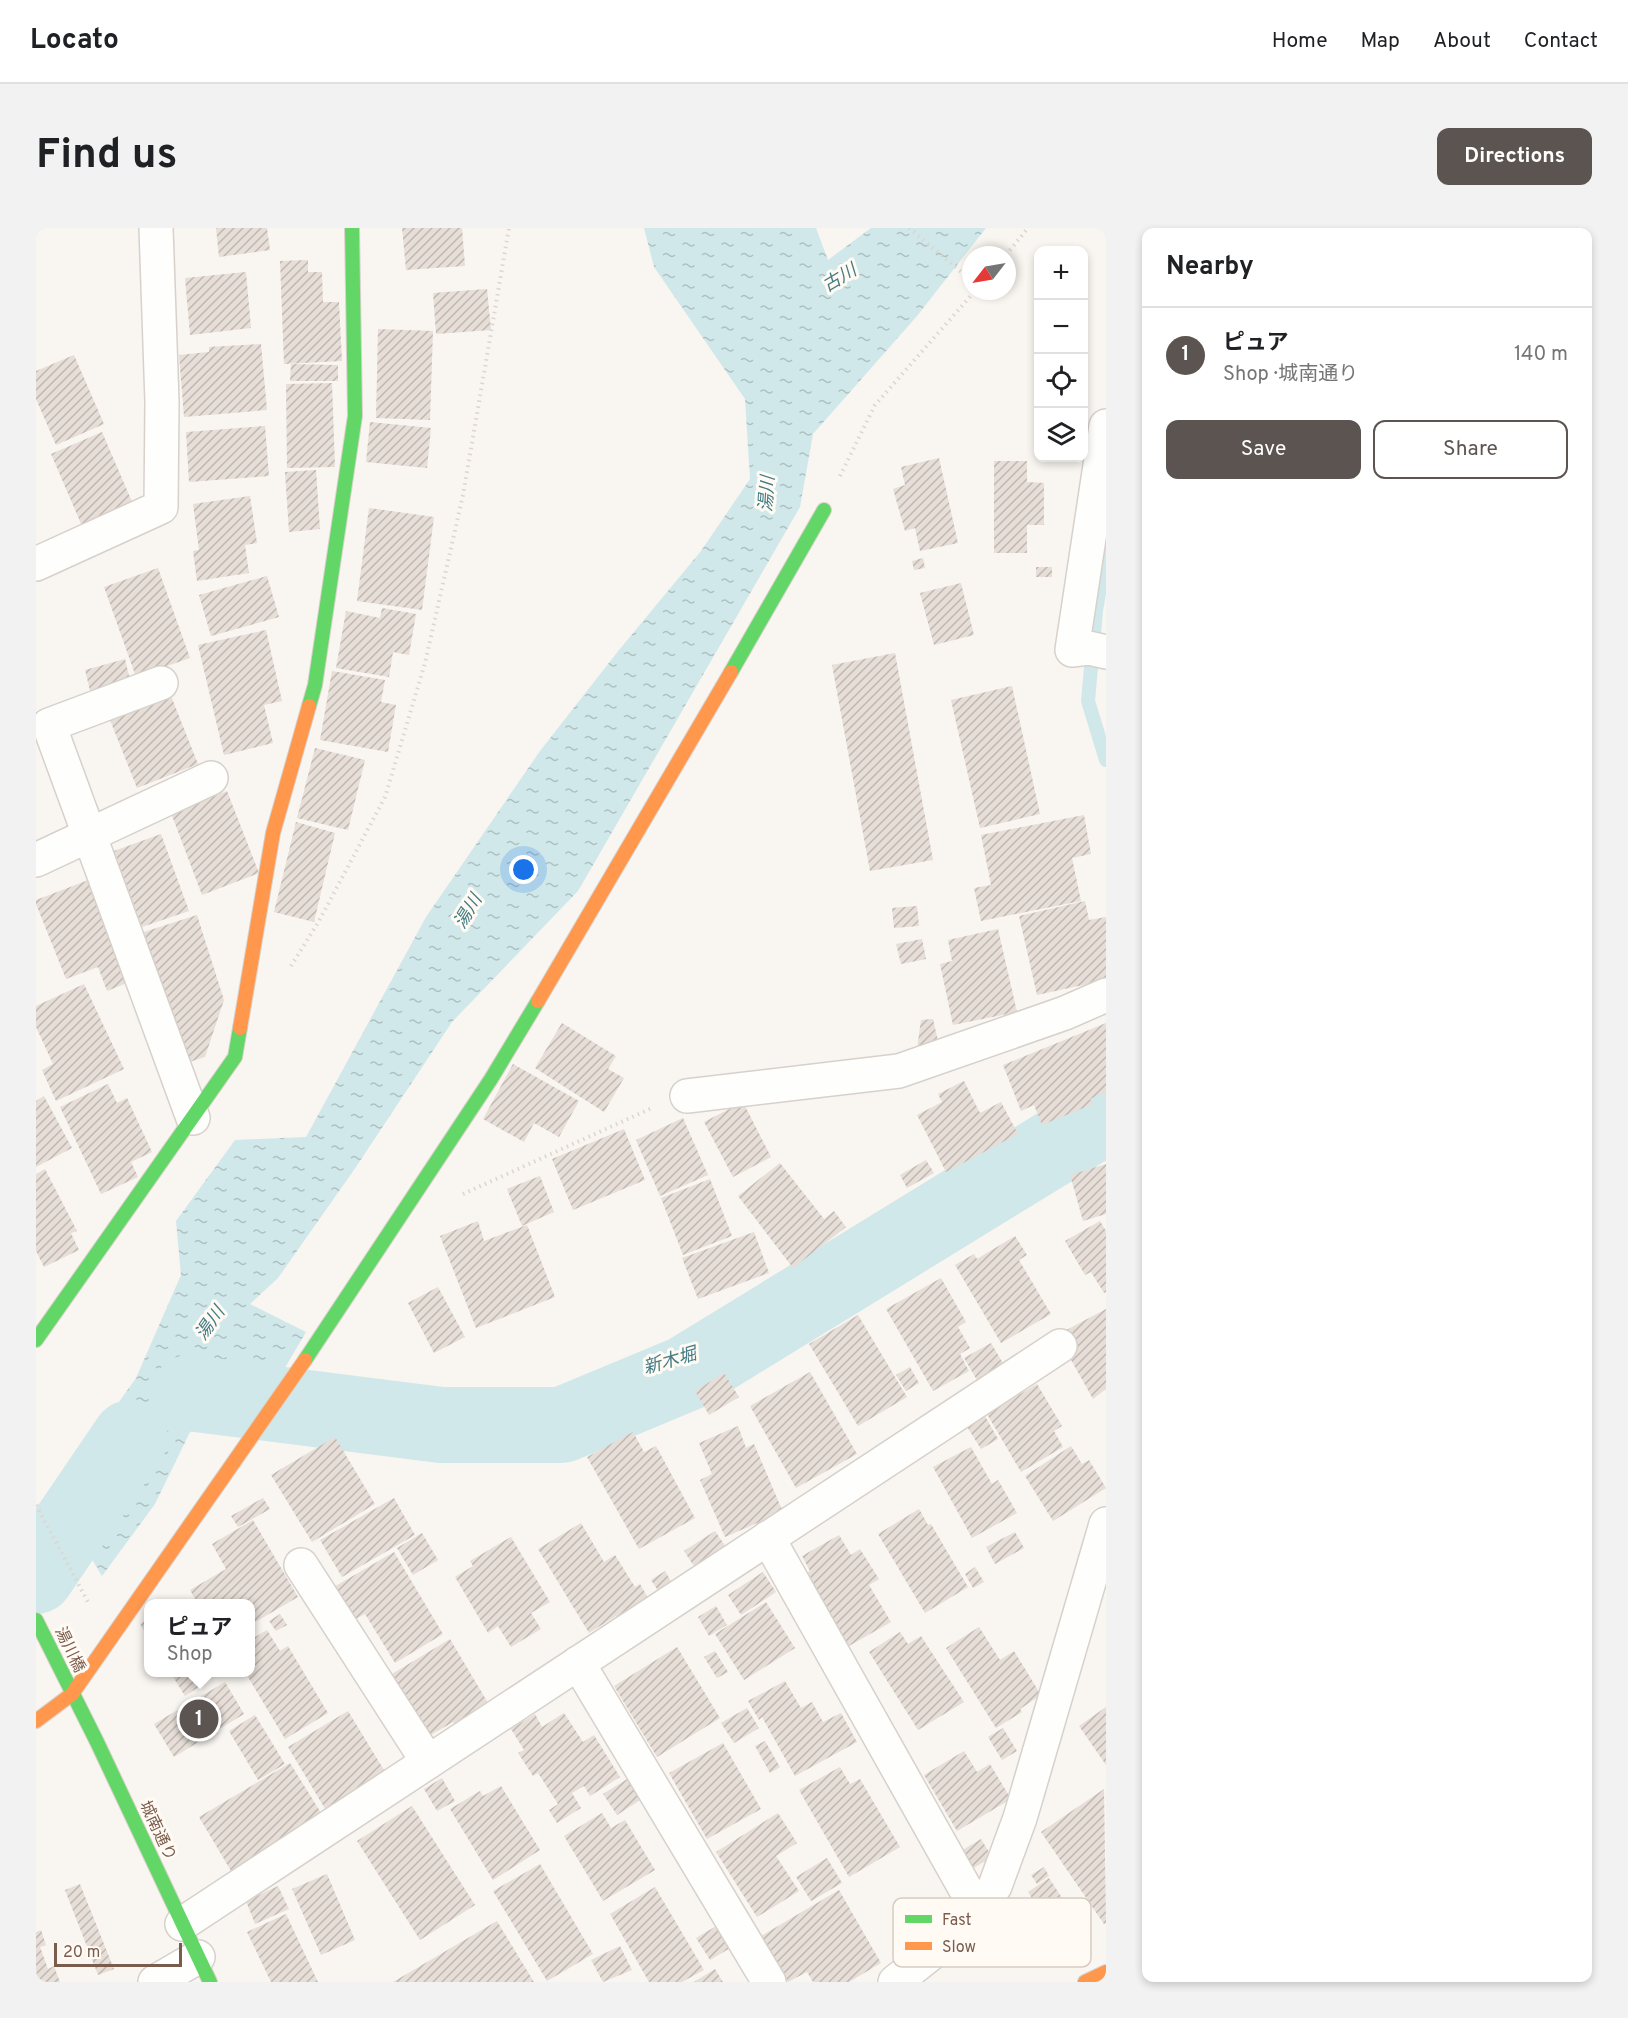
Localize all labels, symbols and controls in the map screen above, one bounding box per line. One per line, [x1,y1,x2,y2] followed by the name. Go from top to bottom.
[30,23,119,59] text: Locato
[1272,28,1328,55] text: Home
[1361,28,1400,55] text: Map
[1433,28,1491,55] text: About
[1524,28,1598,55] text: Contact
[1437,128,1592,185] button: Directions
[36,130,177,183] text: Find us
[962,246,1016,300] north arrow
[1034,246,1088,462] map controls
[1034,246,1088,300] button: +
[1166,251,1254,284] text: Nearby
[819,259,863,298] water label: 古川
[1034,300,1088,354] button: −
[1223,330,1289,357] text: ピュア
[1182,342,1190,368] text: 1
[1514,342,1568,368] text: 140 m
[1034,354,1088,408] button: locate
[1223,362,1358,388] text: Shop · 城南通り
[1034,408,1088,462] button: layers
[1166,420,1361,479] button: Save
[1373,420,1568,479] button: Share
[755,473,781,513] water label: 湯川
[509,855,538,884] your location
[450,889,489,933] water label: 湯川
[191,1301,232,1345] water label: 湯川
[641,1343,702,1380] water label: 新木堀
[144,1599,255,1677] popup
[167,1615,232,1642] text: ピュア
[49,1624,89,1676] street label: 湯川橋
[167,1642,213,1668] text: Shop
[180,1696,218,1742] pin: 1
[134,1798,180,1864] street label: 城南通り
[893,1898,1091,1967] legend
[942,1911,972,1931] text: Fast
[942,1938,976,1958] text: Slow
[54,1940,182,1968] scale bar
[63,1943,100,1963] text: 20 m

